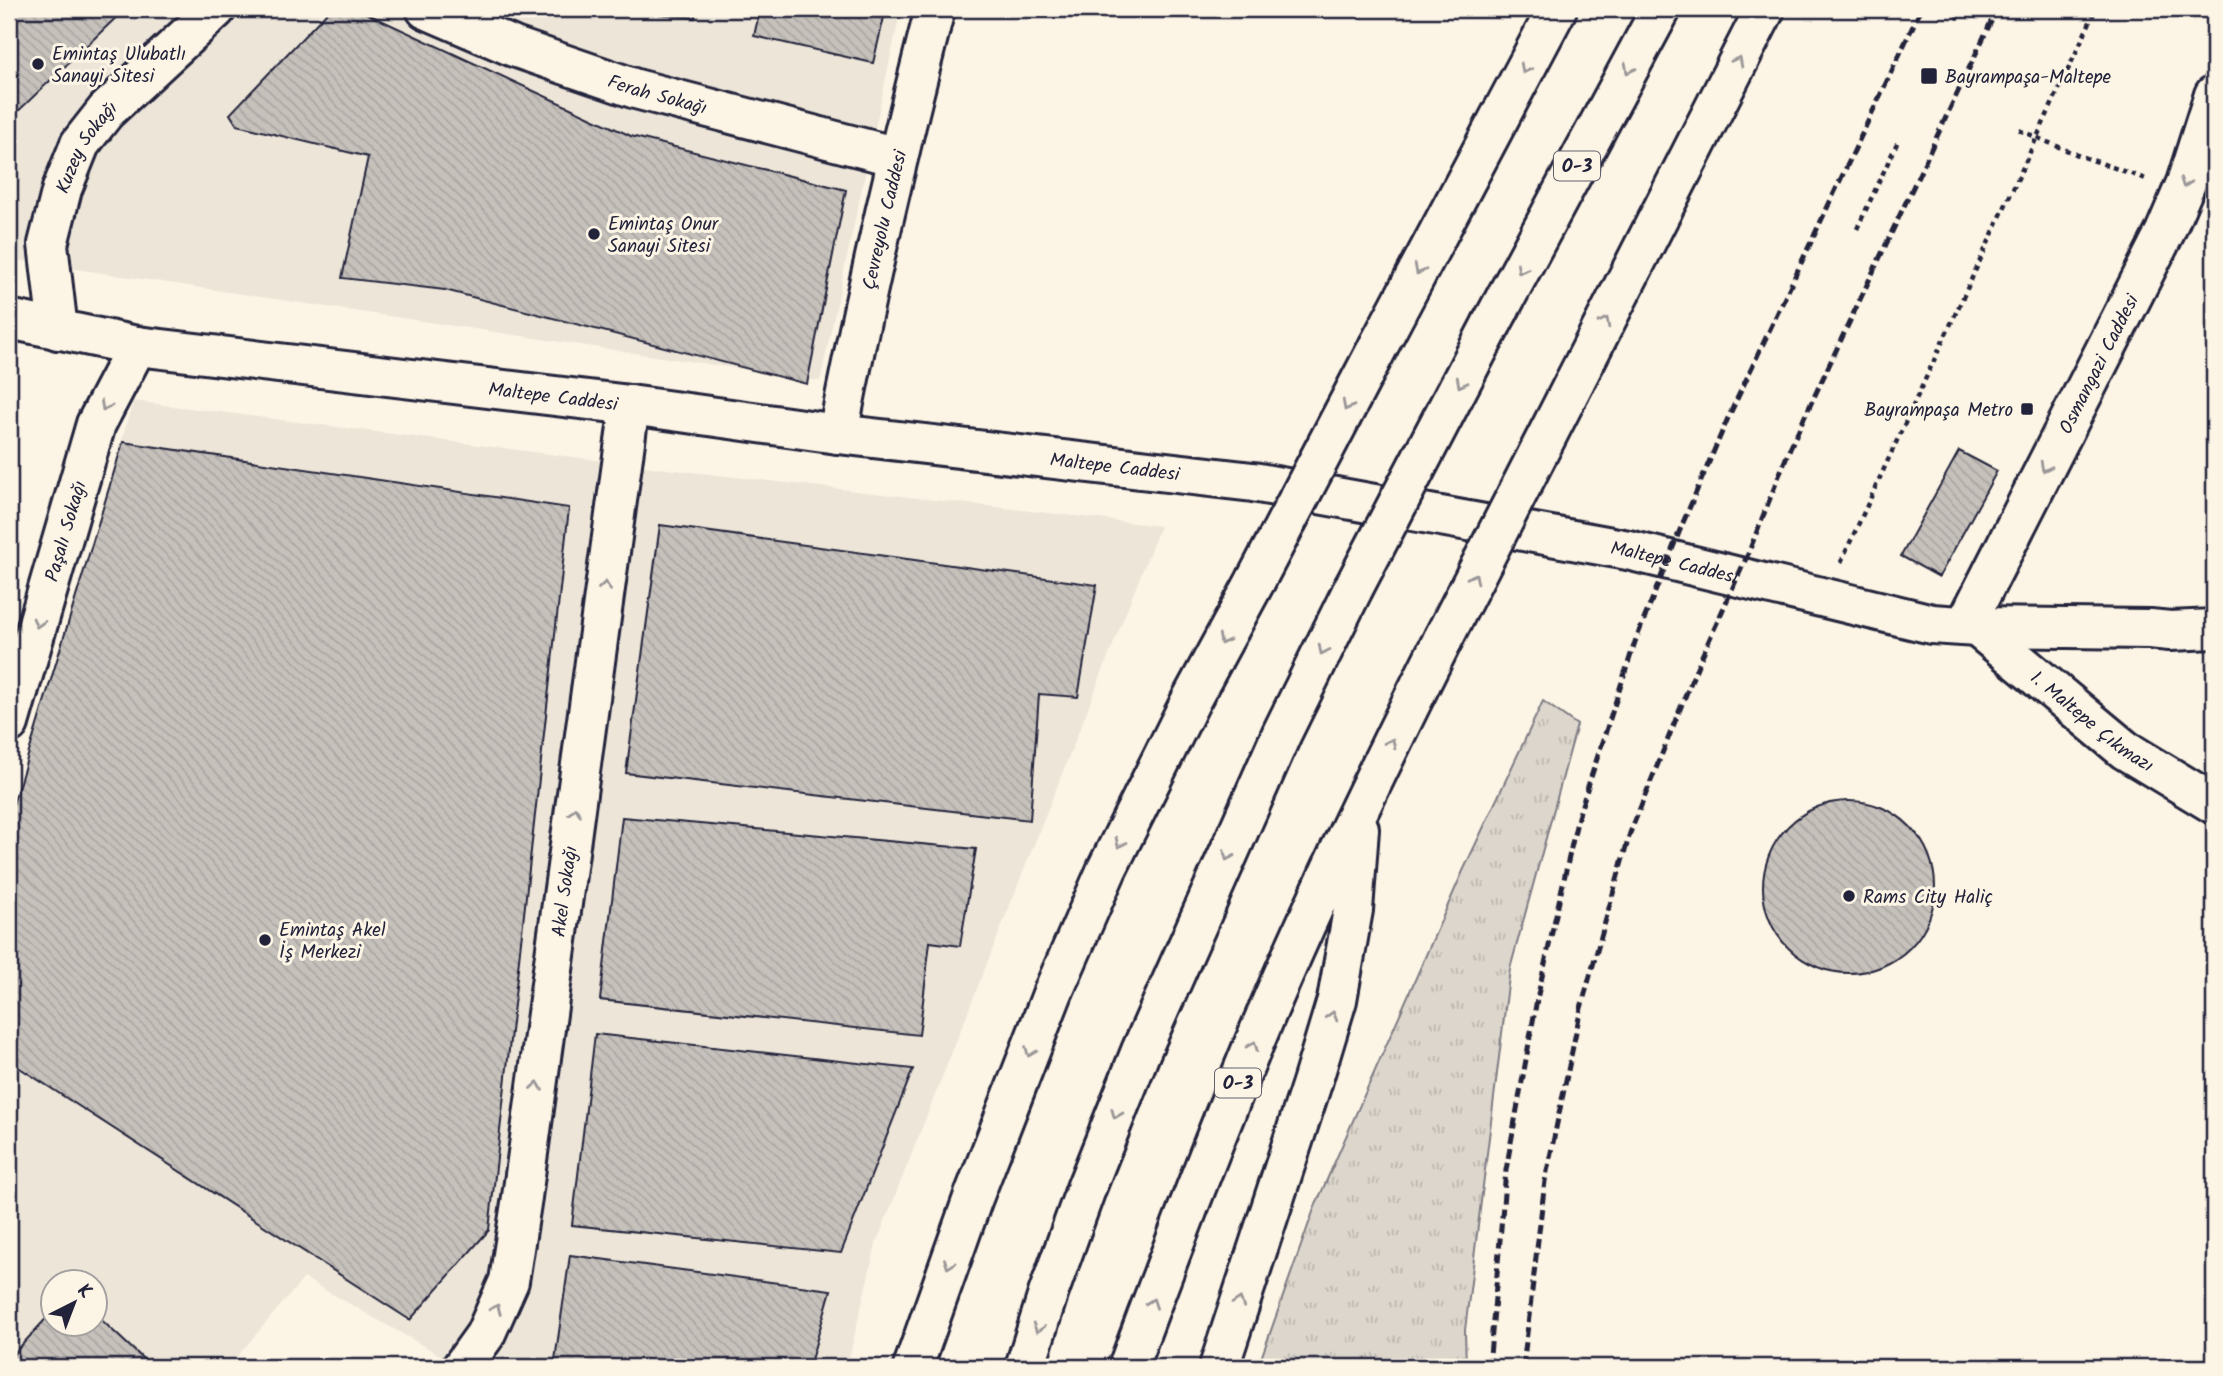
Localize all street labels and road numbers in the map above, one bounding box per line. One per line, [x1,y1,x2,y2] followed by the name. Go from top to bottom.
[603,67,710,124] street label: Ferah Sokağı
[49,94,125,199] street label: Kuzey Sokağı
[855,146,917,293] street label: Çevreyolu Caddesi
[1554,152,1600,181] road number: O-3
[2052,288,2149,440] street label: Osmangazi Caddesi
[487,375,621,421] street label: Maltepe Caddesi
[1048,446,1182,491] street label: Maltepe Caddesi
[38,477,96,586] street label: Paşalı Sokağı
[1608,534,1742,594] street label: Maltepe Caddesi
[2023,664,2159,781] street label: 1. Maltepe Çıkmazı
[545,844,587,939] street label: Akel Sokağı
[1215,1068,1261,1098] road number: O-3

